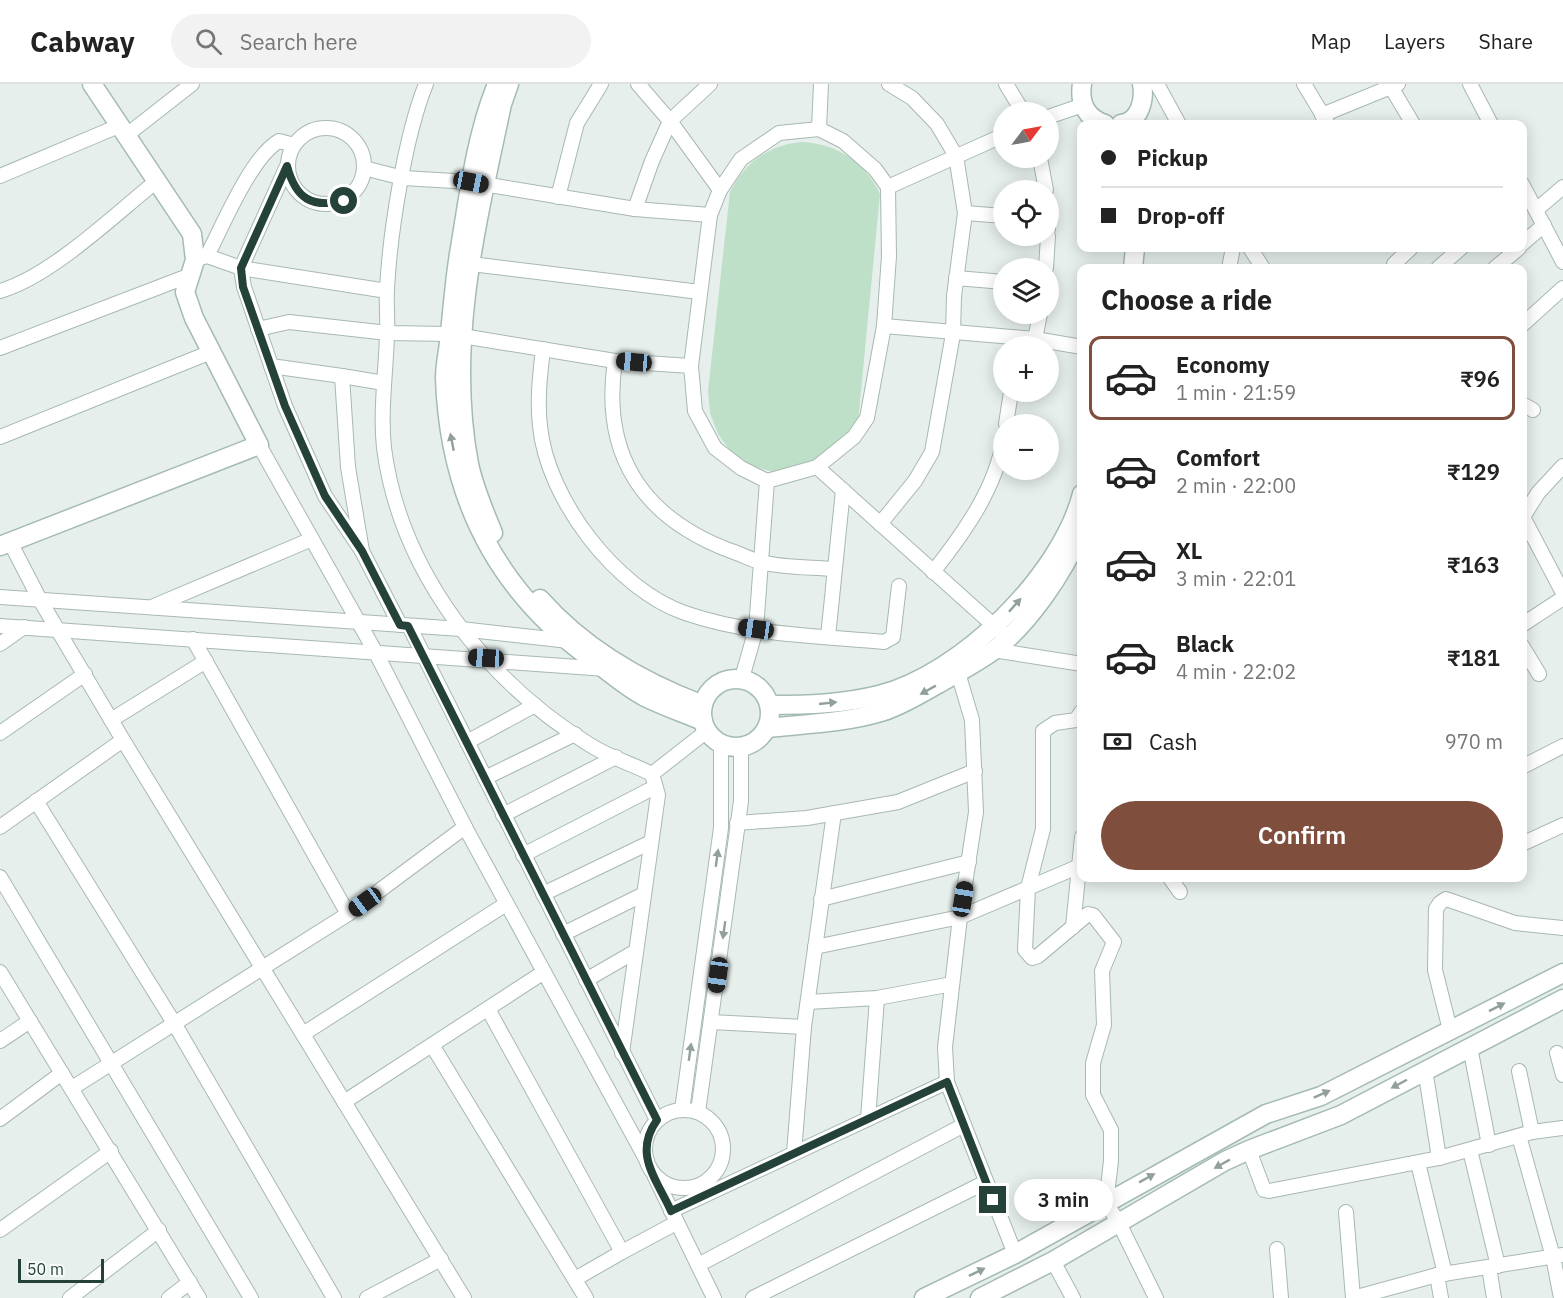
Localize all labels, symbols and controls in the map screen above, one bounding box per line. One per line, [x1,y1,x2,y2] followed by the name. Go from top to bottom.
[171,14,591,68] search box
[30,23,135,60] text: Cabway
[192,25,225,58] icon: search
[240,27,358,56] text: Search here
[1311,27,1351,55] text: Map
[1384,27,1446,55] text: Layers
[1479,27,1533,55] text: Share
[993,102,1059,168] north arrow
[993,102,1059,480] map controls
[1137,143,1208,172] text: Pickup
[452,170,490,194] car
[993,180,1059,246] button: locate
[330,187,357,214] route start
[1137,201,1224,230] text: Drop-off
[993,258,1059,324] button: layers
[1101,282,1272,317] text: Choose a ride
[993,336,1059,402] button: +
[1176,350,1270,379] text: Economy
[615,351,653,373] car
[1104,351,1158,405] icon: car
[1460,364,1500,393] text: ₹96
[1176,379,1296,406] text: 1 min · 21:59
[993,414,1059,480] button: −
[447,432,456,451] one-way arrow
[1176,443,1260,472] text: Comfort
[1104,444,1158,498] icon: car
[1447,457,1500,486] text: ₹129
[1176,472,1296,499] text: 2 min · 22:00
[1176,536,1202,565] text: XL
[1104,537,1158,591] icon: car
[1447,550,1500,579] text: ₹163
[1176,565,1296,592] text: 3 min · 22:01
[1008,598,1021,613] one-way arrow
[737,618,775,640] car
[1176,629,1234,658] text: Black
[1104,630,1158,684] icon: car
[1447,643,1500,672] text: ₹181
[468,648,504,668] car
[1176,658,1296,685] text: 4 min · 22:02
[920,684,936,695] one-way arrow
[819,698,838,708] one-way arrow
[1101,725,1134,758] icon: cash
[1149,727,1198,756] text: Cash
[1445,728,1503,755] text: 970 m
[1101,801,1503,870] button: Confirm
[712,849,721,868] one-way arrow
[951,880,975,918] car
[345,884,385,920] car
[719,921,728,940] one-way arrow
[707,956,729,994] car
[1488,1002,1505,1011] one-way arrow
[686,1042,695,1061] one-way arrow
[1390,1079,1407,1089] one-way arrow
[1314,1089,1332,1099] one-way arrow
[1213,1159,1230,1169] one-way arrow
[1139,1173,1156,1183] one-way arrow
[1014,1179,1113,1221] callout: 3 min
[979,1186,1006,1213] route end
[1038,1186,1089,1213] text: 3 min
[18,1256,104,1284] scale bar
[27,1259,64,1279] text: 50 m
[968,1268,985,1277] one-way arrow

